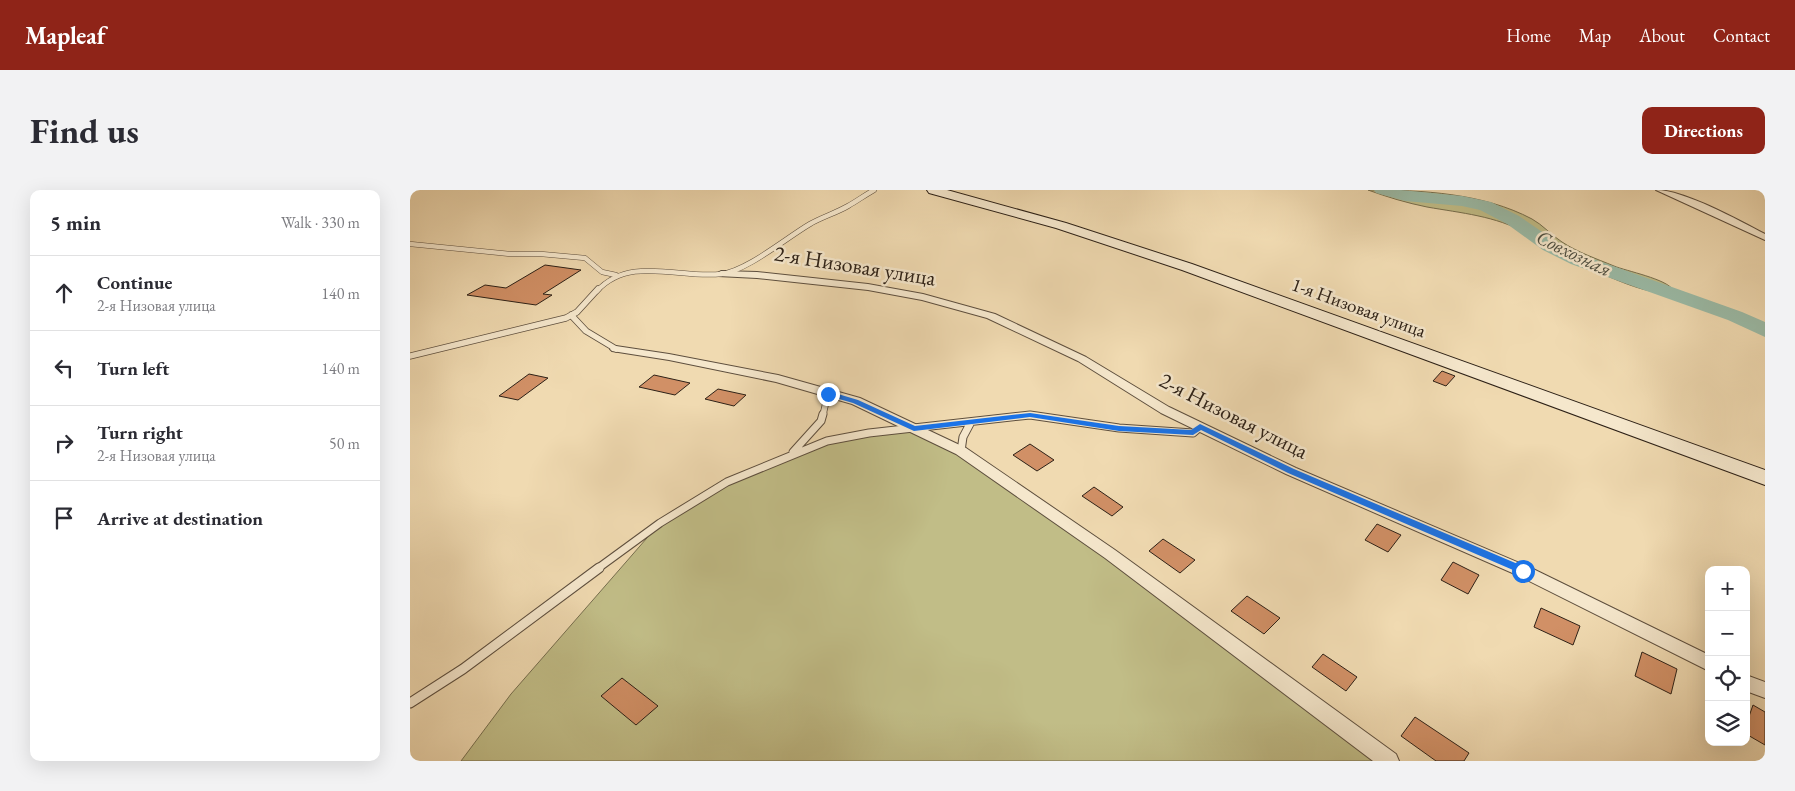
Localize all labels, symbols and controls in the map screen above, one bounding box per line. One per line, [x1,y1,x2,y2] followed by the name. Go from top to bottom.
[25,20,106,51] text: Mapleaf
[1506,24,1551,47] text: Home
[1579,24,1611,47] text: Map
[1639,24,1685,47] text: About
[1713,24,1770,47] text: Contact
[1642,107,1765,154] button: Directions
[30,108,139,153] text: Find us
[50,209,101,236] text: 5 min
[281,212,360,233] text: Walk · 330 m
[1532,224,1616,282] water label: Совхозная
[772,238,938,293] street label: 2-я Низовая улица
[97,270,172,295] text: Continue
[1288,272,1430,343] street label: 1-я Низовая улица
[50,279,78,307] icon: ahead
[321,283,360,304] text: 140 m
[97,295,216,316] text: 2-я Низовая улица
[50,354,78,382] icon: left
[97,356,169,381] text: Turn left
[321,358,360,379] text: 140 m
[1154,365,1313,466] street label: 2-я Низовая улица
[817,383,840,406] route end
[97,420,183,445] text: Turn right
[50,429,78,457] icon: right
[329,433,360,454] text: 50 m
[97,445,216,466] text: 2-я Низовая улица
[50,504,78,532] icon: arrive
[97,506,263,531] text: Arrive at destination
[1512,560,1535,583] route start
[1705,566,1750,746] map controls
[1705,566,1750,611] button: +
[1705,611,1750,656] button: −
[1705,656,1750,701] button: locate
[1705,701,1750,746] button: layers

